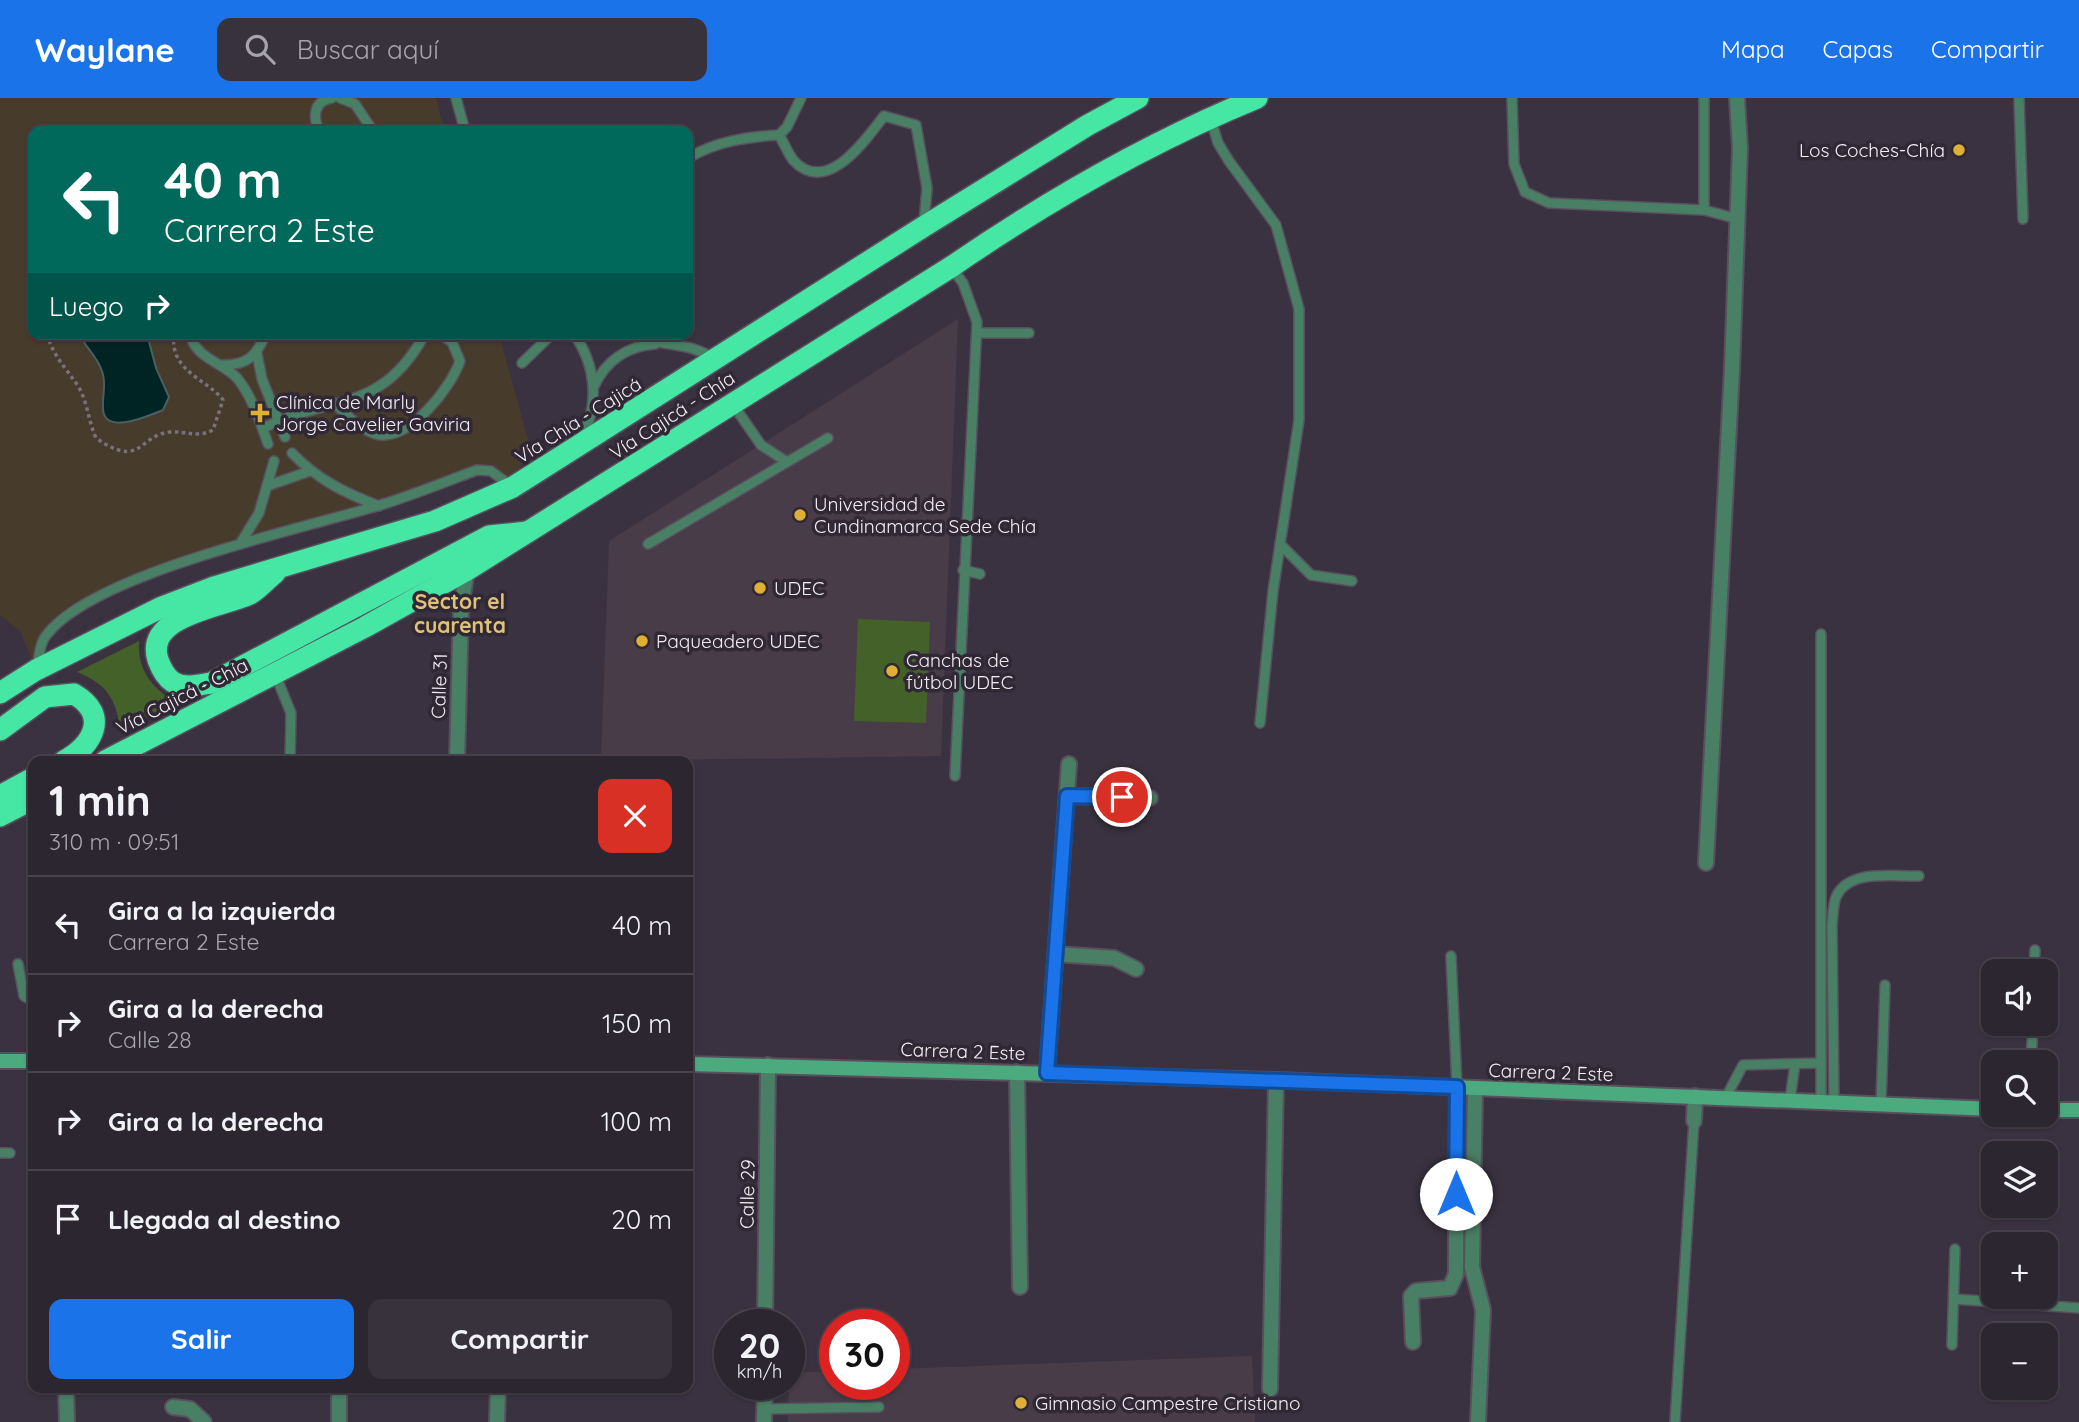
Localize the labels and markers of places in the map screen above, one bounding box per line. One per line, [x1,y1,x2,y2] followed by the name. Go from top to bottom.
[1799,138,1945,162] place label: Los Coches-Chía
[1951,142,1967,158] marker: Los Coches-Chía
[276,390,471,436] place label: Clínica de Marly Jorge Cavelier Gaviria
[250,403,270,423] marker: Clínica de Marly Jorge Cavelier Gaviria
[814,492,1036,538] place label: Universidad de Cundinamarca Sede Chía
[792,507,808,523] marker: Universidad de Cundinamarca Sede Chía
[774,576,824,600] place label: UDEC
[752,580,768,596] marker: UDEC
[656,629,820,653] place label: Paqueadero UDEC
[634,633,650,649] marker: Paqueadero UDEC
[906,648,1013,694] place label: Canchas de fútbol UDEC
[884,663,900,679] marker: Canchas de fútbol UDEC
[1092,767,1152,827] pin
[1035,1391,1301,1415] place label: Gimnasio Campestre Cristiano
[1013,1395,1029,1411] marker: Gimnasio Campestre Cristiano

